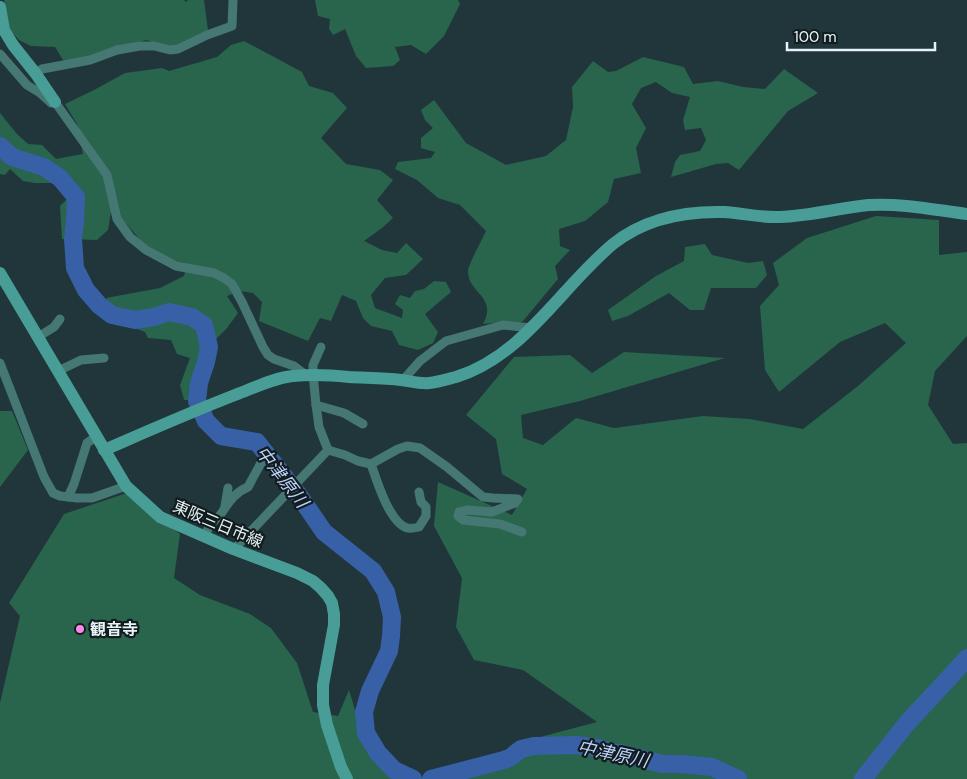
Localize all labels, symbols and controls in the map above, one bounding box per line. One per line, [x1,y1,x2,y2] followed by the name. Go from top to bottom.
[787,20,934,52] scale bar
[794,27,837,47] text: 100 m
[250,441,315,514] water label: 中津原川
[170,496,266,552] street label: 東阪三日市線
[90,619,138,640] place label: 観音寺
[74,623,86,635] marker: 観音寺
[575,735,653,774] water label: 中津原川

